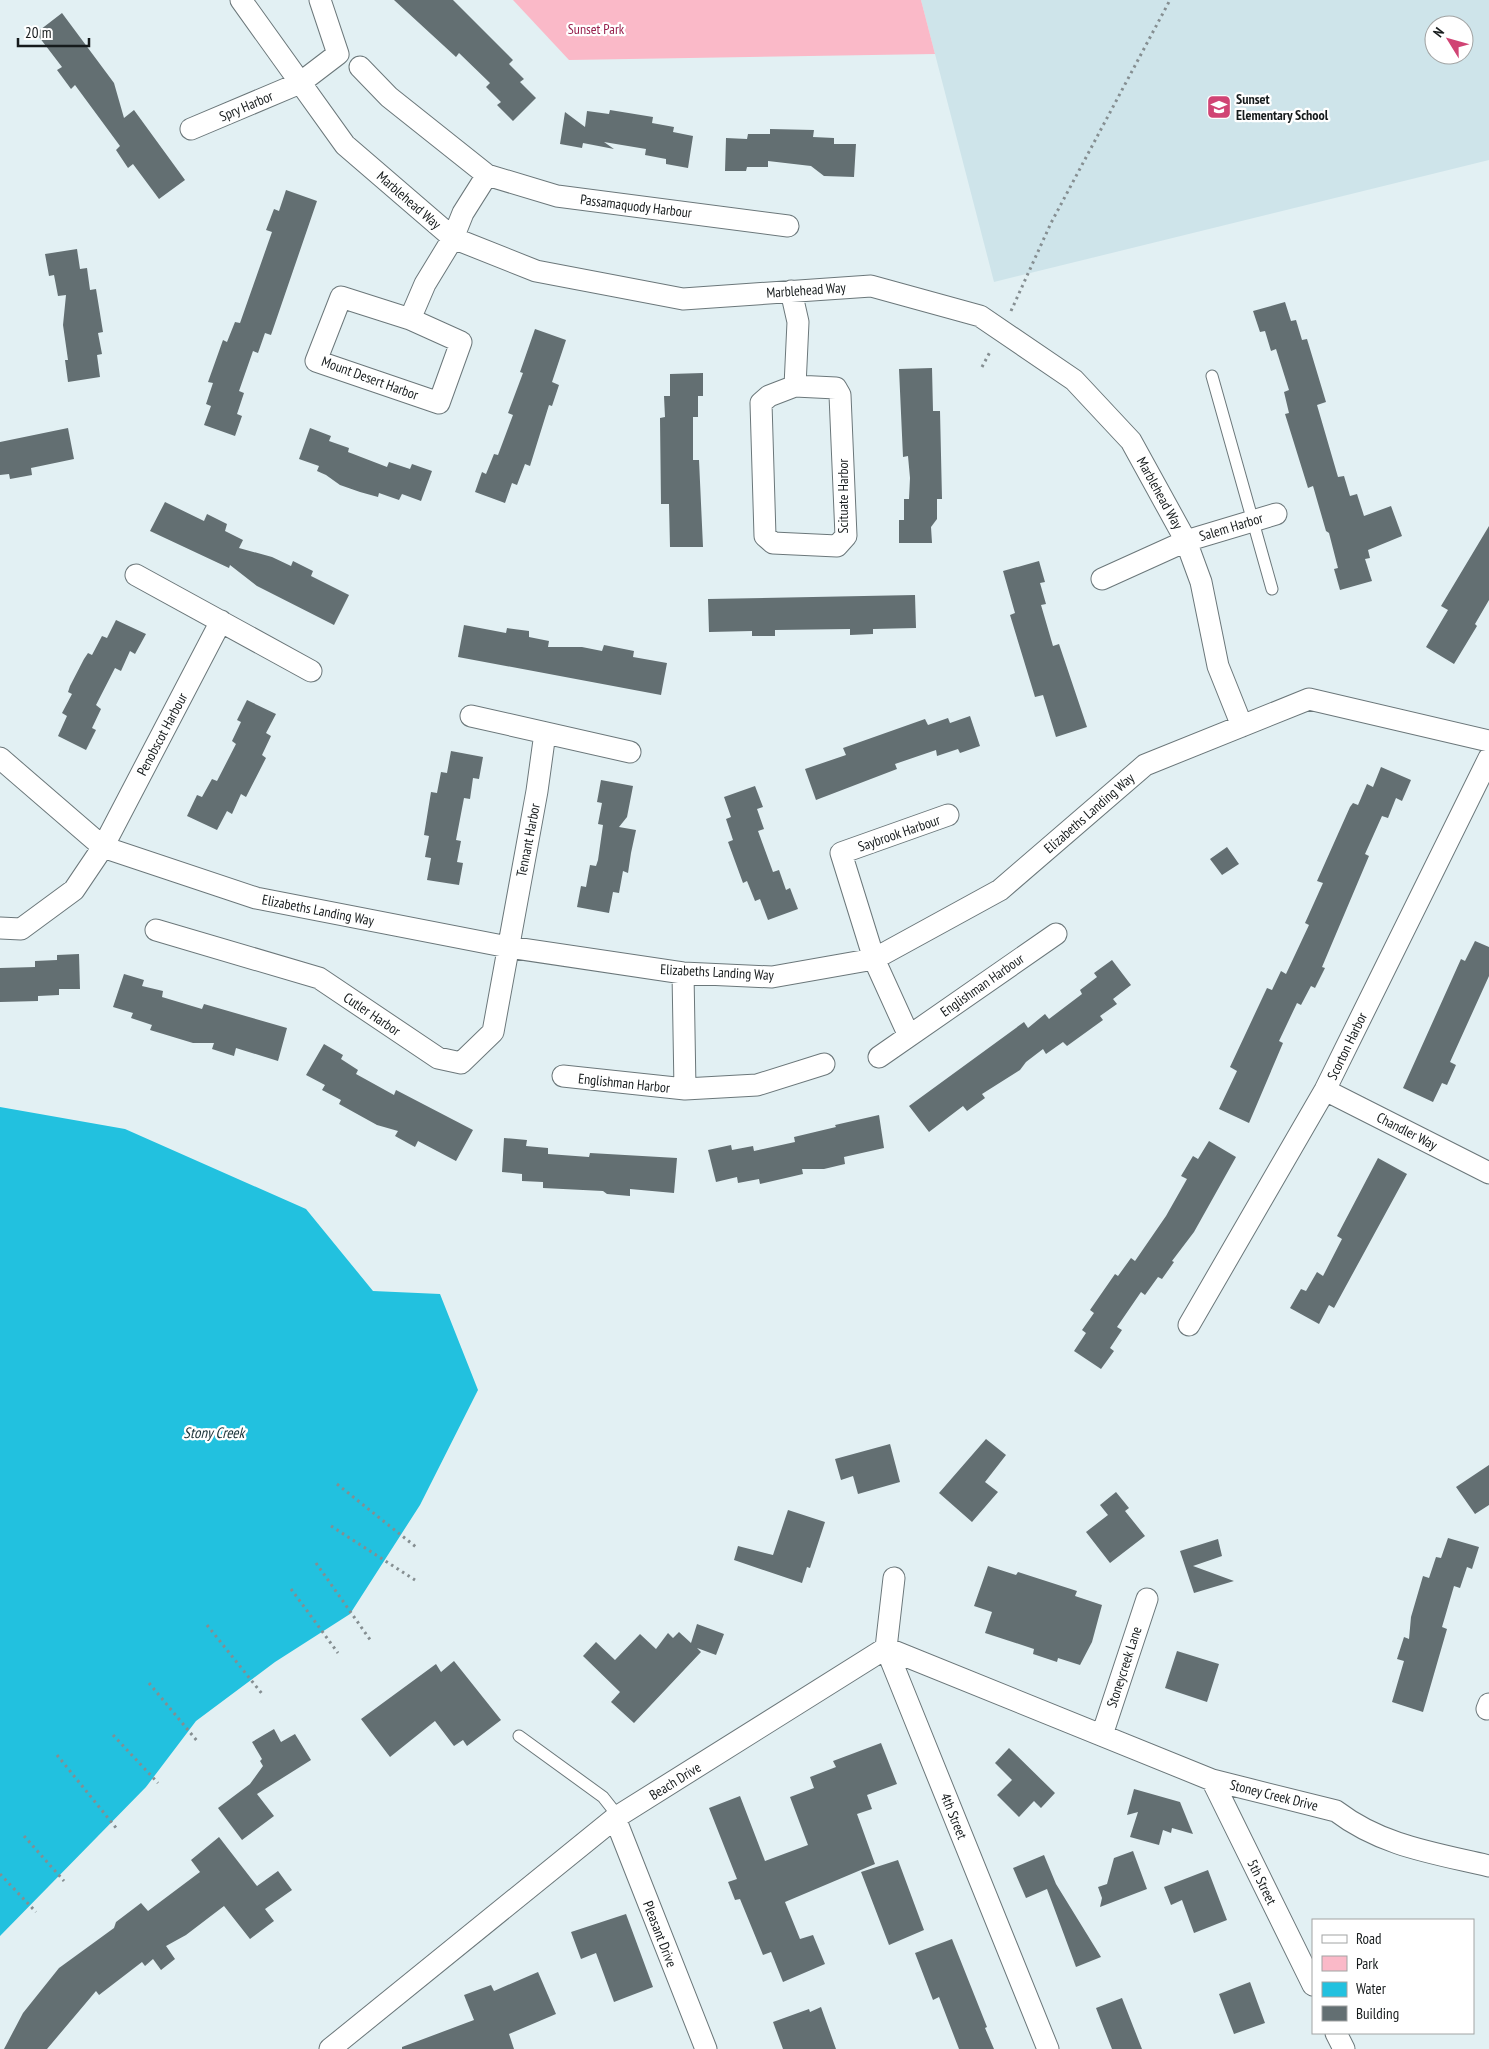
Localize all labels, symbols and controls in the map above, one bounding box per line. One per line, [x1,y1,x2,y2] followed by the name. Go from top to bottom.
[18,15,89,47] scale bar
[1424,15,1474,65] north arrow
[568,20,625,38] park label: Sunset Park
[25,23,51,42] text: 20 m
[1429,24,1448,41] text: N
[216,87,276,125] street label: Spry Harbor
[1236,90,1329,124] place label: Sunset Elementary School
[1206,94,1232,120] school or university icon: Sunset Elementary School
[373,167,446,233] street label: Marblehead Way
[579,190,693,222] street label: Passamaquody Harbour
[766,278,847,302] street label: Marblehead Way
[319,352,421,404] street label: Mount Desert Harbor
[1133,454,1188,533] street label: Marblehead Way
[834,458,852,533] street label: Scituate Harbor
[1197,509,1265,545] street label: Salem Harbor
[133,689,191,779] street label: Penobscot Harbour
[1040,768,1138,857] street label: Elizabeths Landing Way
[512,802,544,878] street label: Tennant Harbor
[855,810,943,855] street label: Saybrook Harbour
[260,890,376,930] street label: Elizabeths Landing Way
[937,949,1028,1021] street label: Englishman Harbour
[660,960,775,984] street label: Elizabeths Landing Way
[340,988,404,1040] street label: Cutler Harbor
[1323,1009,1371,1083] street label: Scorton Harbor
[577,1069,671,1097] street label: Englishman Harbor
[1374,1108,1441,1154] street label: Chandler Way
[184,1423,247,1442] water label: Stony Creek
[1102,1624,1146,1710] street label: Stoneycreek Lane
[646,1758,704,1804] street label: Beach Drive
[1228,1775,1320,1815] street label: Stoney Creek Drive
[937,1790,971,1842] street label: 4th Street
[1243,1856,1281,1908] street label: 5th Street
[639,1898,681,1970] street label: Pleasant Drive
[1312,1919,1474,2034] legend
[1356,1929,1382,1948] text: Road
[1356,1954,1378,1973] text: Park
[1356,1979,1387,1998] text: Water
[1356,2004,1399,2023] text: Building

